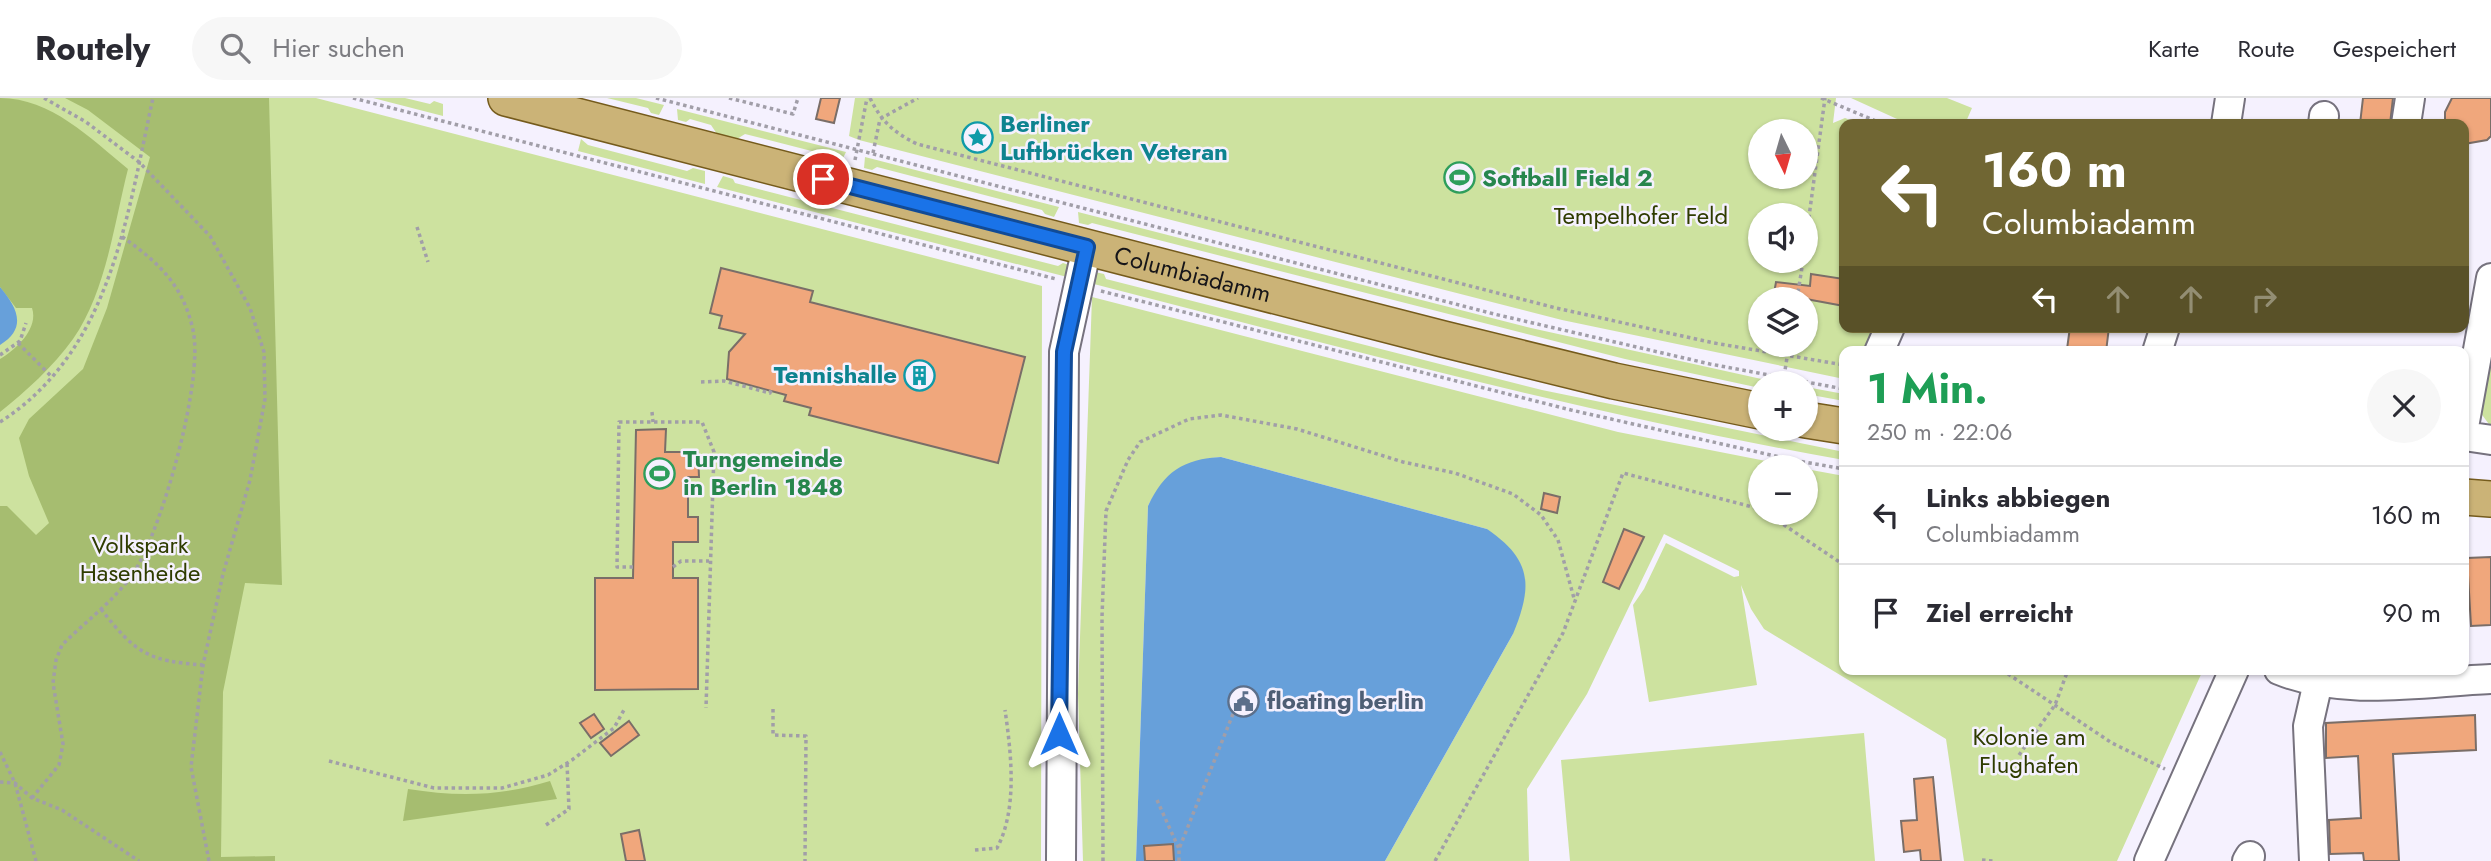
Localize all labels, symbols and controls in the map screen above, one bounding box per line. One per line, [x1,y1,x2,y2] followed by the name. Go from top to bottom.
[192,17,682,80] search box
[35,25,150,72] text: Routely
[216,29,254,67] icon: search
[272,29,405,67] text: Hier suchen
[2148,31,2199,66] text: Karte
[2237,31,2295,66] text: Route
[2333,31,2456,66] text: Gespeichert
[1000,106,1228,169] place label: Berliner Luftbrücken Veteran
[1748,119,1818,189] north arrow
[1748,119,1818,525] map controls
[960,121,994,155] place icon: Berliner Luftbrücken Veteran
[1982,135,2127,205] text: 160 m
[1867,147,1958,238] icon: left
[793,149,853,209] pin
[804,160,842,198] icon: arrive
[1482,160,1653,195] place label: Softball Field 2
[1442,161,1476,195] sports icon: Softball Field 2
[1554,198,1728,233] park label: Tempelhofer Feld
[1982,200,2196,246] text: Columbiadamm
[1748,203,1818,273] button: sound
[1111,237,1275,311] street label: Columbiadamm
[2026,280,2064,318] icon: left
[2099,280,2137,318] icon: ahead
[2172,280,2210,318] icon: ahead
[2245,280,2283,318] icon: right
[1748,287,1818,357] button: layers
[774,357,897,392] place label: Tennishalle
[903,358,937,392] building icon: Tennishalle
[1867,358,1988,419] text: 1 Min.
[2367,369,2441,443] button: close
[1748,371,1818,441] button: +
[1867,415,2013,449] text: 250 m · 22:06
[683,441,843,504] place label: Turngemeinde in Berlin 1848
[1748,455,1818,525] button: −
[643,456,677,490] sports icon: Turngemeinde in Berlin 1848
[1926,479,2110,517] text: Links abbiegen
[1867,496,1905,534] icon: left
[2371,496,2441,534] text: 160 m
[1926,517,2080,551] text: Columbiadamm
[80,527,200,590] park label: Volkspark Hasenheide
[1867,594,1905,632] icon: arrive
[1926,594,2073,632] text: Ziel erreicht
[2382,594,2441,632] text: 90 m
[1267,683,1424,718] place label: floating berlin
[1227,684,1261,718] public building icon: floating berlin
[1022,697,1096,771] position arrow
[1972,719,2086,782] park label: Kolonie am Flughafen

